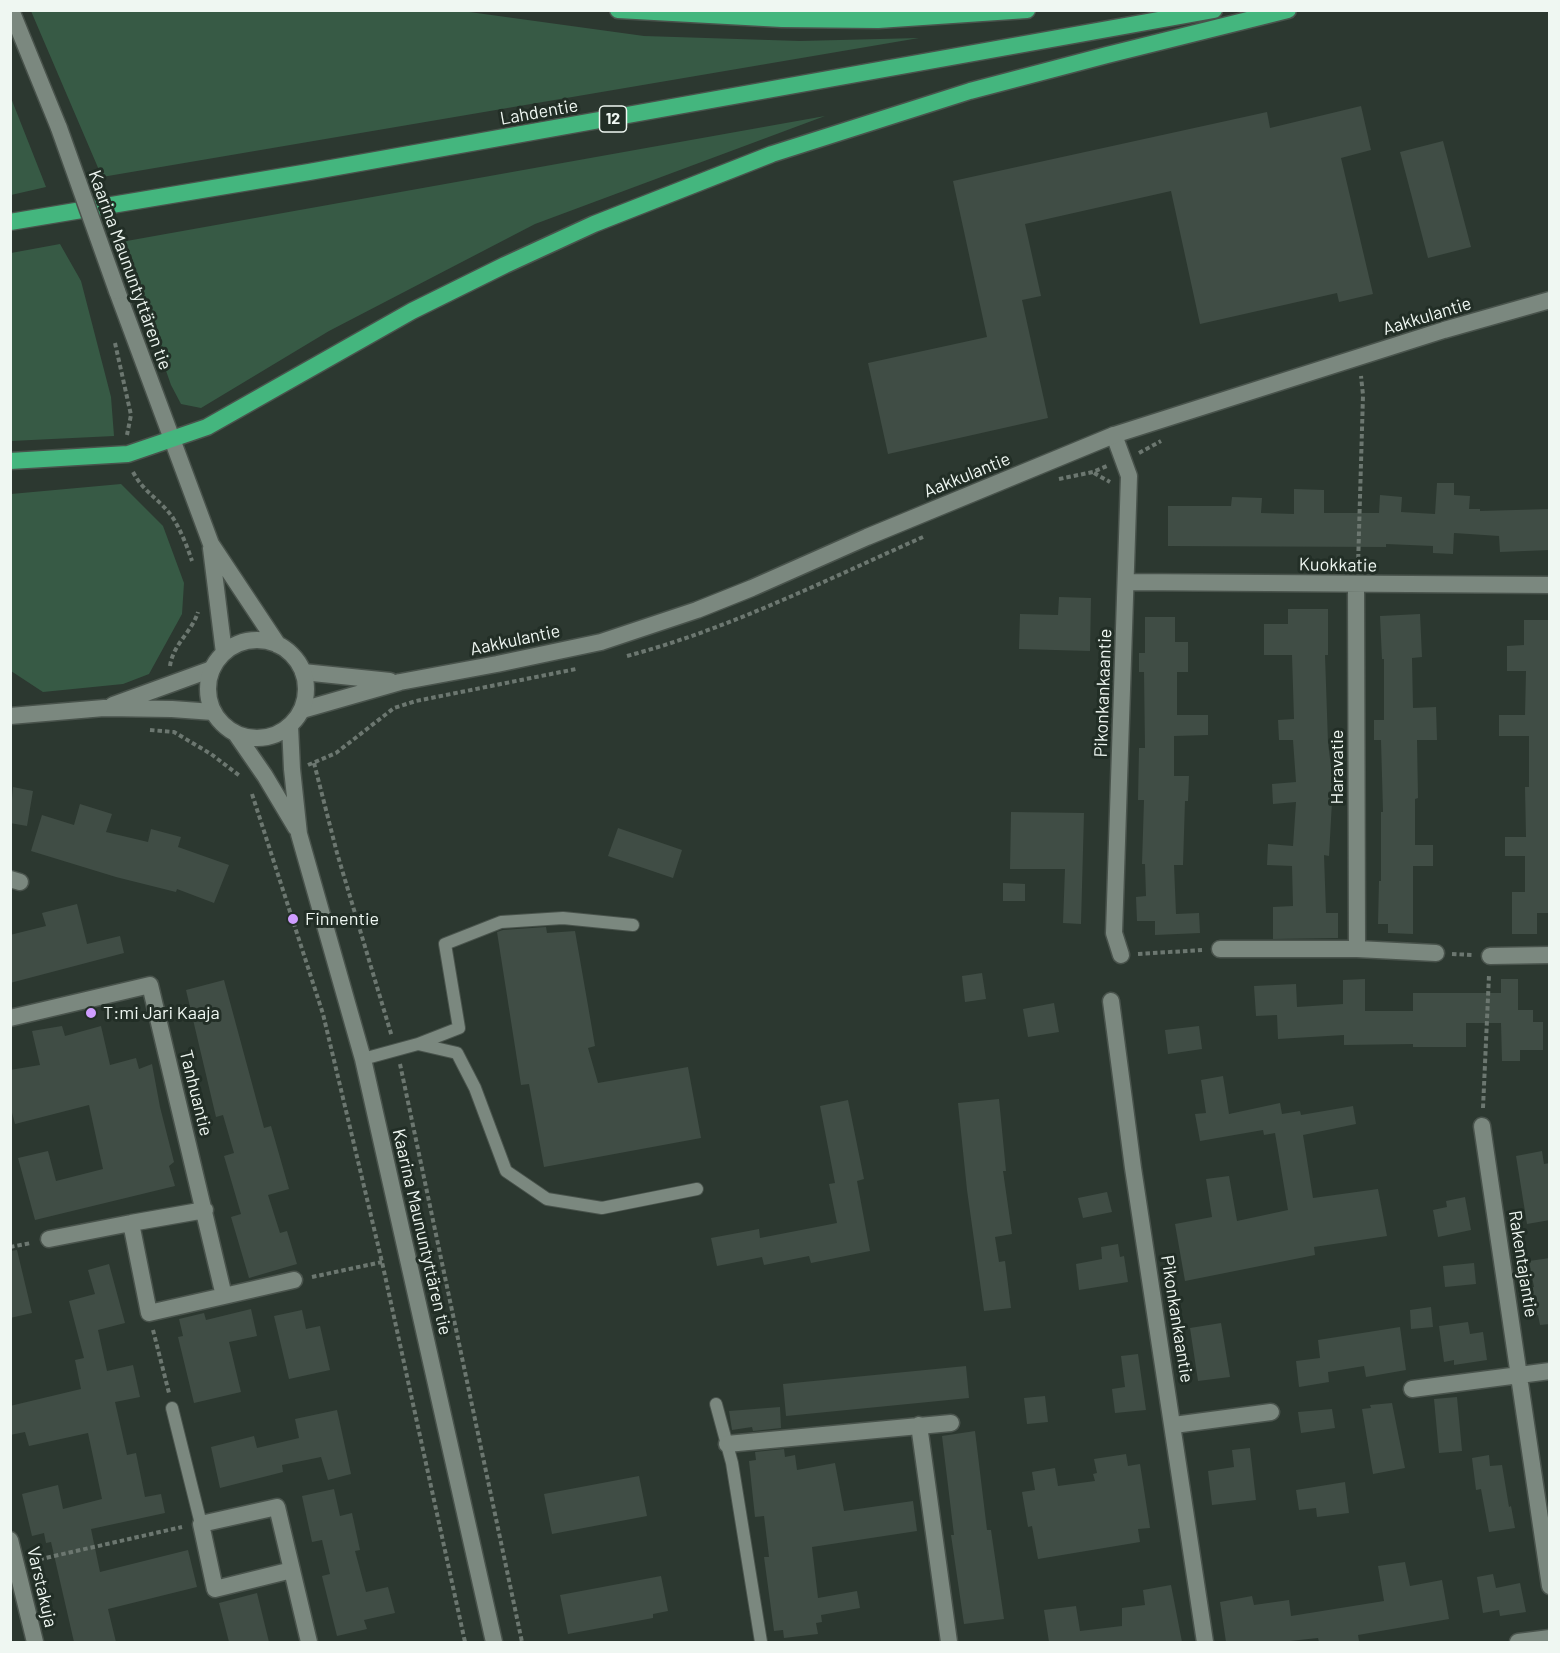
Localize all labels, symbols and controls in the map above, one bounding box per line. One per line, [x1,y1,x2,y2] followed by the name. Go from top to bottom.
[498,95,580,129] street label: Lahdentie
[600,106,626,132] road number: 12
[84,167,176,373] street label: Kaarina Maununtyttären tie
[1380,292,1474,340] street label: Aakkulantie
[920,448,1014,502] street label: Aakkulantie
[1299,554,1377,576] street label: Kuokkatie
[468,620,562,660] street label: Aakkulantie
[1090,628,1116,758] street label: Pikonkankaantie
[1326,730,1348,804] street label: Haravatie
[305,908,379,930] place label: Finnentie
[286,912,300,926] marker: Finnentie
[103,1002,220,1024] place label: T:mi Jari Kaaja
[84,1006,98,1020] marker: T:mi Jari Kaaja
[175,1048,217,1138] street label: Tanhuantie
[388,1127,456,1337] street label: Kaarina Maununtyttären tie
[1504,1209,1542,1319] street label: Rakentajantie
[1156,1254,1198,1384] street label: Pikonkankaantie
[22,1545,62,1629] street label: Varstakuja

